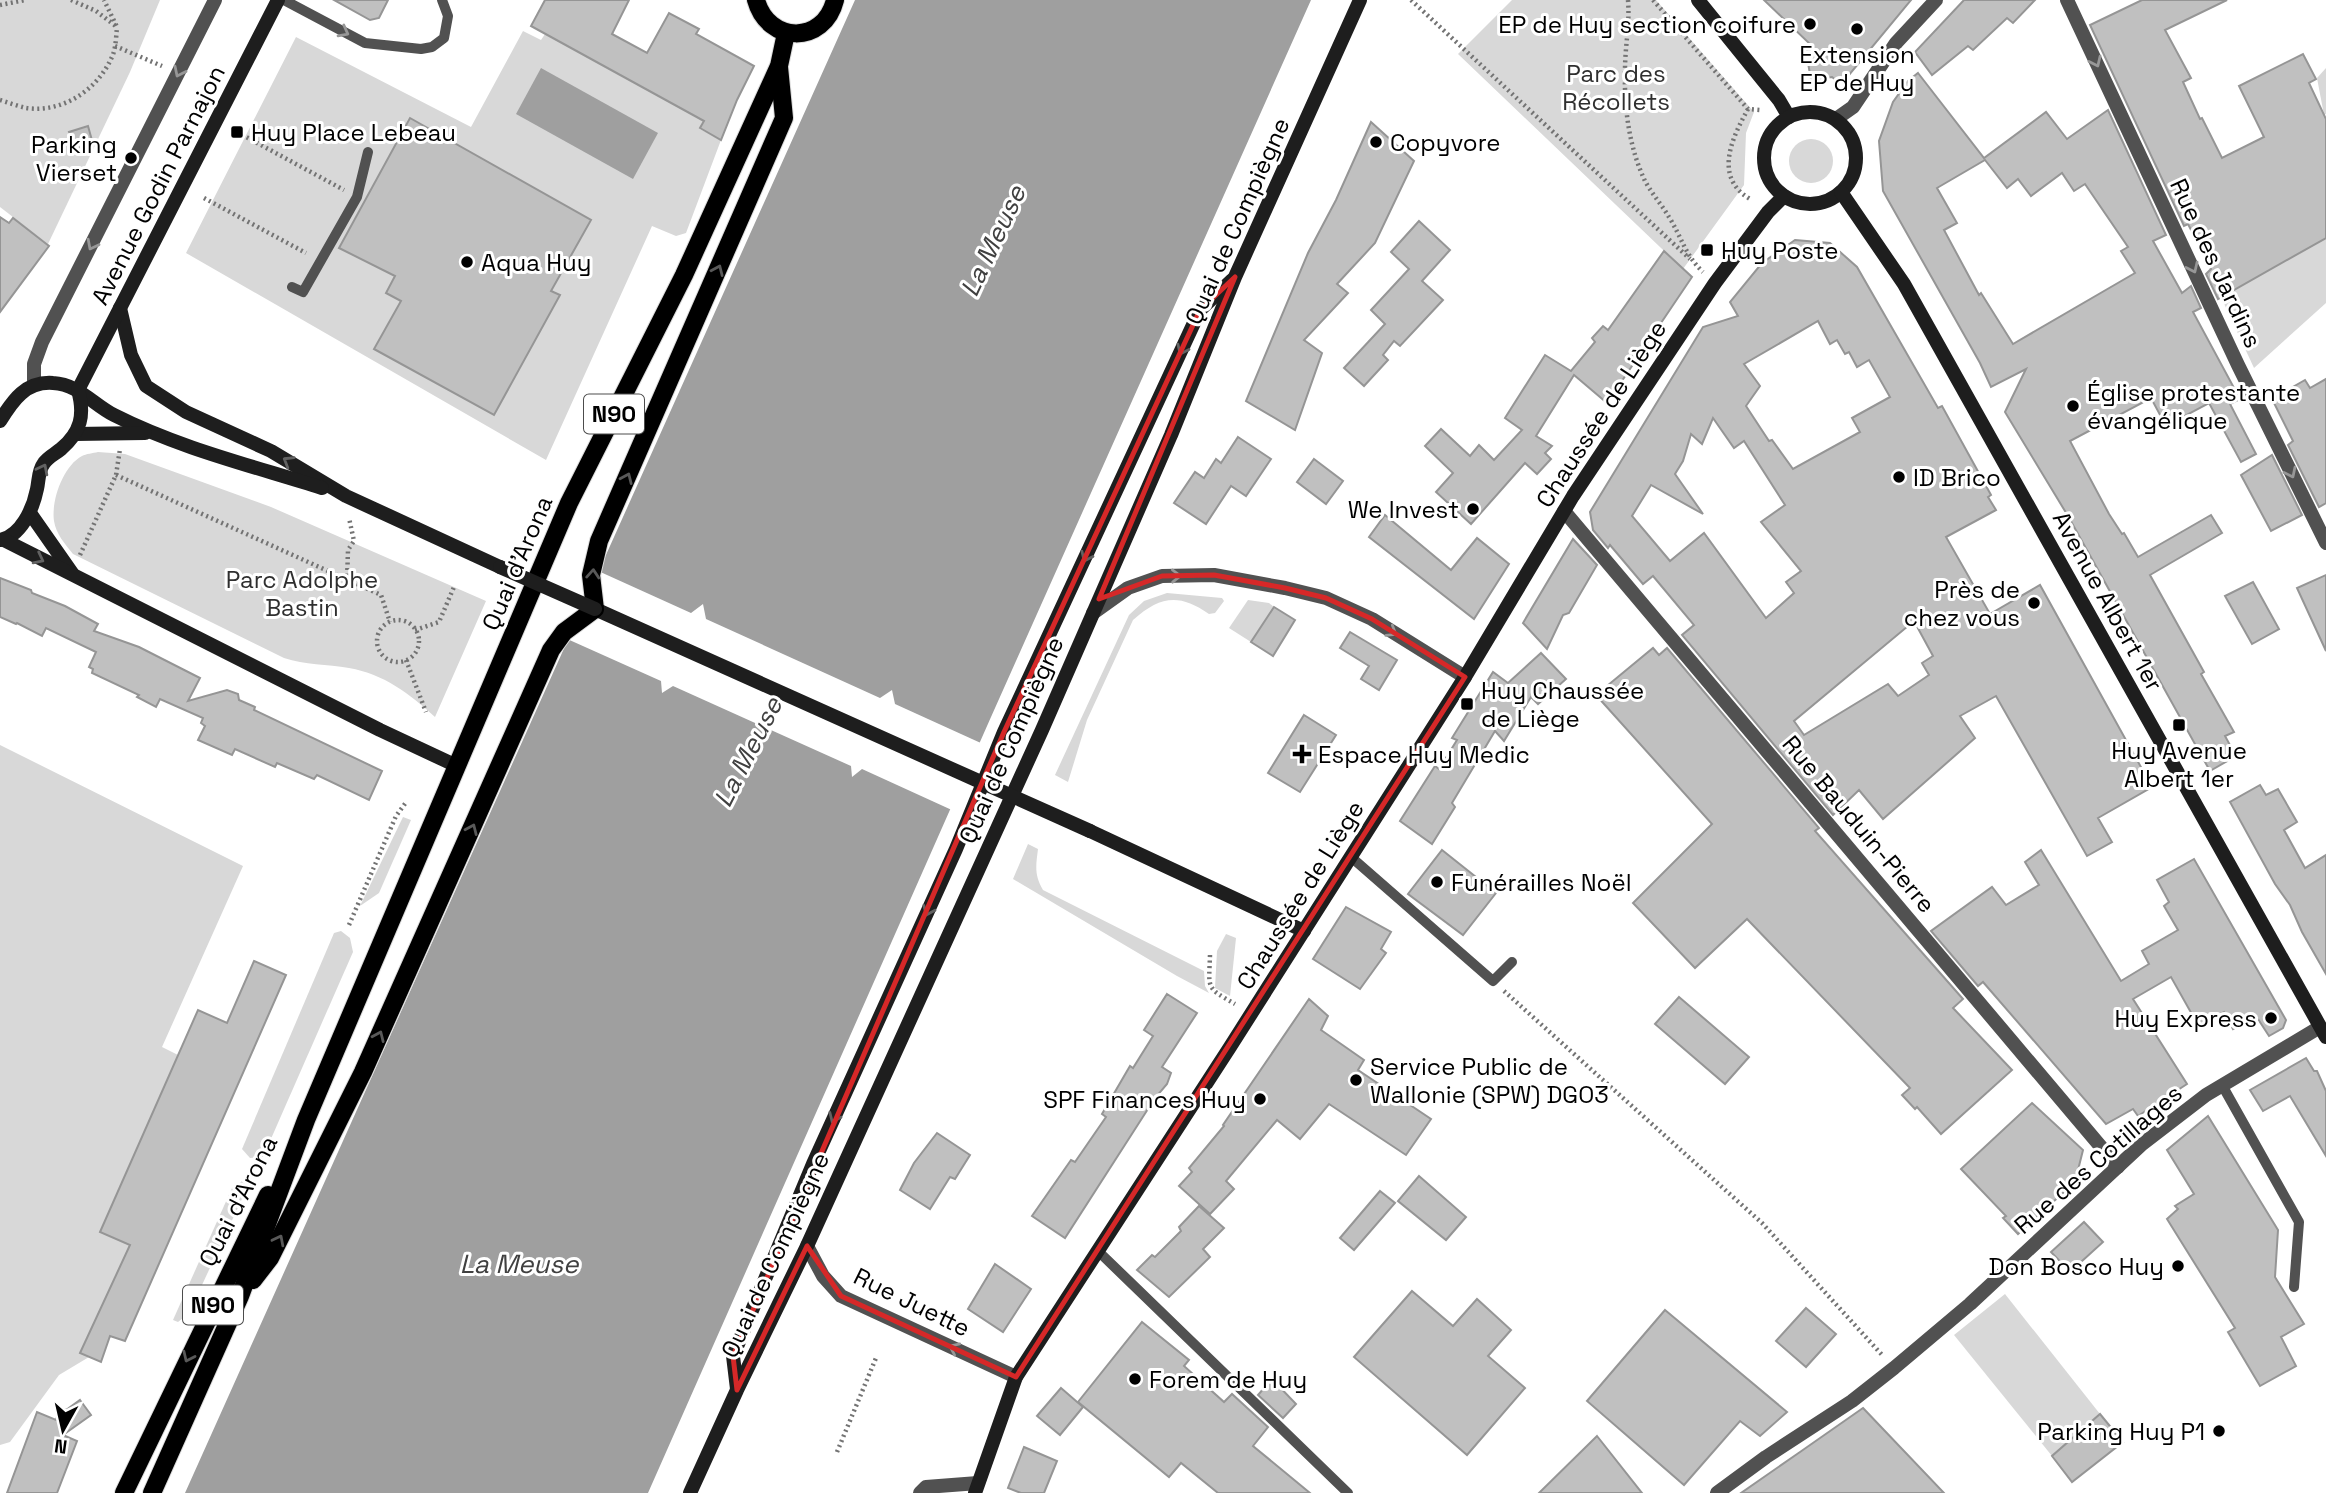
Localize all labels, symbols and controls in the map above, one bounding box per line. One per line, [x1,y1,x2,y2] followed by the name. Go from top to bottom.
[1498,9,1796,40] place label: EP de Huy section coifure
[1802,16,1818,32] marker: EP de Huy section coifure
[1849,21,1865,37] marker: Extension EP de Huy
[337,24,349,37] one-way arrow
[1799,39,1915,98] place label: Extension EP de Huy
[2088,55,2102,67] one-way arrow
[1562,58,1670,117] park label: Parc des Récollets
[84,60,232,310] street label: Avenue Godin Parnajon
[173,65,187,77] one-way arrow
[1177,113,1297,329] street label: Quai de Compiègne
[251,117,456,148] place label: Huy Place Lebeau
[229,124,245,140] marker: Huy Place Lebeau
[1390,127,1501,158] place label: Copyvore
[31,129,117,188] place label: Parking Vierset
[1368,134,1384,150] marker: Copyvore
[123,150,139,166] marker: Parking Vierset
[2163,173,2269,353] street label: Rue des Jardins
[953,179,1034,302] water label: La Meuse
[1721,235,1838,266] place label: Huy Poste
[86,238,100,250] one-way arrow
[1699,242,1715,258] marker: Huy Poste
[481,247,591,278] place label: Aqua Huy
[459,254,475,270] marker: Aqua Huy
[2185,260,2199,273] one-way arrow
[710,264,724,277] one-way arrow
[1529,315,1673,513] street label: Chaussée de Liège
[1176,343,1190,355] one-way arrow
[2087,377,2300,436] place label: Église protestante évangélique
[584,394,644,434] road number: N90
[2065,398,2081,414] marker: Église protestante évangélique
[282,456,295,469] one-way arrow
[1913,462,2001,493] place label: ID Brico
[35,463,49,476] one-way arrow
[2283,466,2297,478] one-way arrow
[1891,469,1907,485] marker: ID Brico
[619,473,633,485] one-way arrow
[475,491,559,635] street label: Quai d'Arona
[1348,494,1459,525] place label: We Invest
[1465,501,1481,517] marker: We Invest
[2046,506,2170,696] street label: Avenue Albert 1er
[1080,549,1094,562] one-way arrow
[32,550,45,564] one-way arrow
[226,564,378,623] park label: Parc Adolphe Bastin
[586,568,601,579] one-way arrow
[1170,568,1181,583] one-way arrow
[1904,574,2020,633] place label: Près de chez vous
[2026,595,2042,611] marker: Près de chez vous
[1385,624,1398,637] one-way arrow
[951,632,1071,848] street label: Quai de Compiègne
[1481,675,1644,734] place label: Huy Chaussée de Liège
[706,690,791,813] water label: La Meuse
[1459,696,1475,712] marker: Huy Chaussée de Liège
[2171,717,2187,733] marker: Huy Avenue Albert 1er
[1776,729,1942,919] street label: Rue Bauduin-Pierre
[2111,735,2247,794] place label: Huy Avenue Albert 1er
[1318,739,1530,770] place label: Espace Huy Medic
[1292,744,1312,764] marker: Espace Huy Medic
[1229,795,1371,995] street label: Chaussée de Liège
[464,823,478,836] one-way arrow
[1451,867,1632,898] place label: Funérailles Noël
[1429,874,1445,890] marker: Funérailles Noël
[922,904,936,916] one-way arrow
[2114,1003,2257,1034] place label: Huy Express
[2263,1010,2279,1026] marker: Huy Express
[371,1031,385,1044] one-way arrow
[1370,1051,1609,1110] place label: Service Public de Wallonie (SPW) DGO3
[1348,1072,1364,1088] marker: Service Public de Wallonie (SPW) DGO3
[2007,1077,2189,1241] street label: Rue des Cotillages
[1043,1084,1246,1115] place label: SPF Finances Huy
[1252,1091,1268,1107] marker: SPF Finances Huy
[828,1111,842,1123] one-way arrow
[192,1130,284,1272] street label: Quai d'Arona
[714,1147,836,1363] street label: Quai de Compiègne
[270,1235,284,1247] one-way arrow
[460,1247,580,1281] water label: La Meuse
[1989,1251,2164,1282] place label: Don Bosco Huy
[2170,1258,2186,1274] marker: Don Bosco Huy
[849,1261,975,1343] street label: Rue Juette
[183,1286,243,1324] road number: N90
[949,1342,961,1356] one-way arrow
[183,1350,197,1362] one-way arrow
[1149,1364,1307,1395] place label: Forem de Huy
[1127,1371,1143,1387] marker: Forem de Huy
[28,1395,98,1465] north arrow
[2037,1416,2205,1447] place label: Parking Huy P1
[2211,1423,2227,1439] marker: Parking Huy P1
[53,1433,69,1460] text: N

